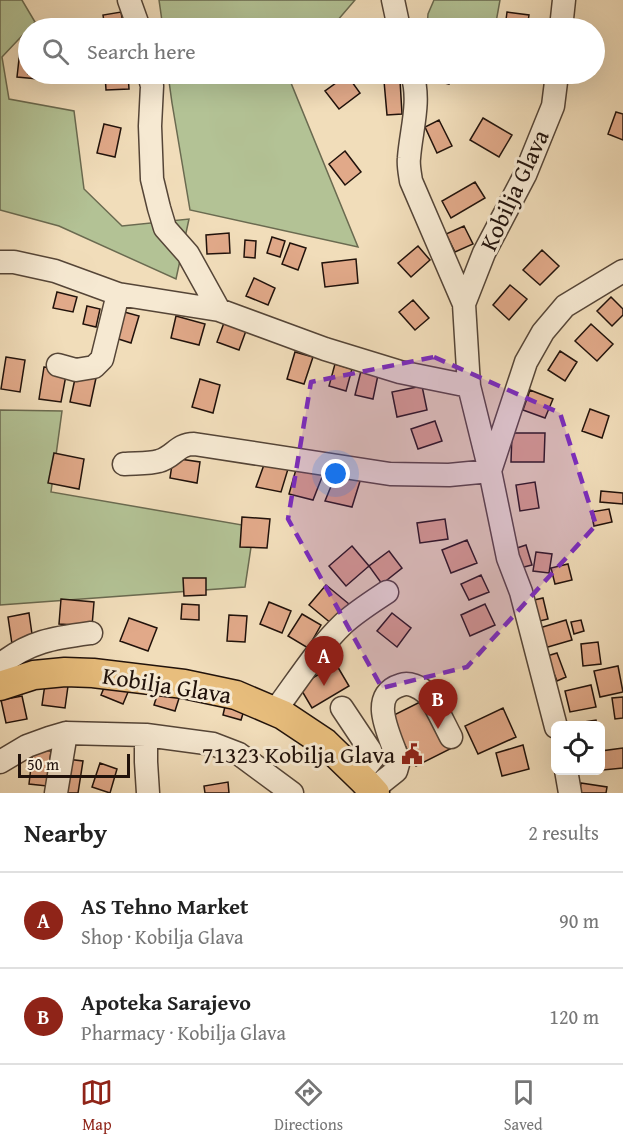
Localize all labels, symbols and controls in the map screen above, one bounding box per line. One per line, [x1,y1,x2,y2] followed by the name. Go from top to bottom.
[18,18,605,84] search box
[39,35,72,68] icon: search
[87,35,196,67] text: Search here
[471,123,558,256] street label: Kobilja Glava
[321,459,350,488] your location
[304,636,344,686] pin: A
[100,658,235,713] street label: Kobilja Glava
[418,680,458,729] pin: B
[551,721,605,775] map controls
[551,721,605,775] button: locate
[202,737,396,772] place label: 71323 Kobilja Glava
[400,742,424,766] public building icon: 71323 Kobilja Glava
[18,751,130,778] scale bar
[27,752,59,776] text: 50 m
[24,813,107,852] text: Nearby
[528,818,599,847] text: 2 results
[81,890,248,922] text: AS Tehno Market
[37,906,50,935] text: A
[559,906,599,935] text: 90 m
[81,922,244,951] text: Shop · Kobilja Glava
[81,986,251,1018] text: Apoteka Sarajevo
[37,1002,50,1031] text: B
[549,1002,599,1031] text: 120 m
[81,1018,286,1047] text: Pharmacy · Kobilja Glava
[80,1076,113,1136] tab: Map
[274,1076,343,1136] tab: Directions
[504,1076,543,1136] tab: Saved

